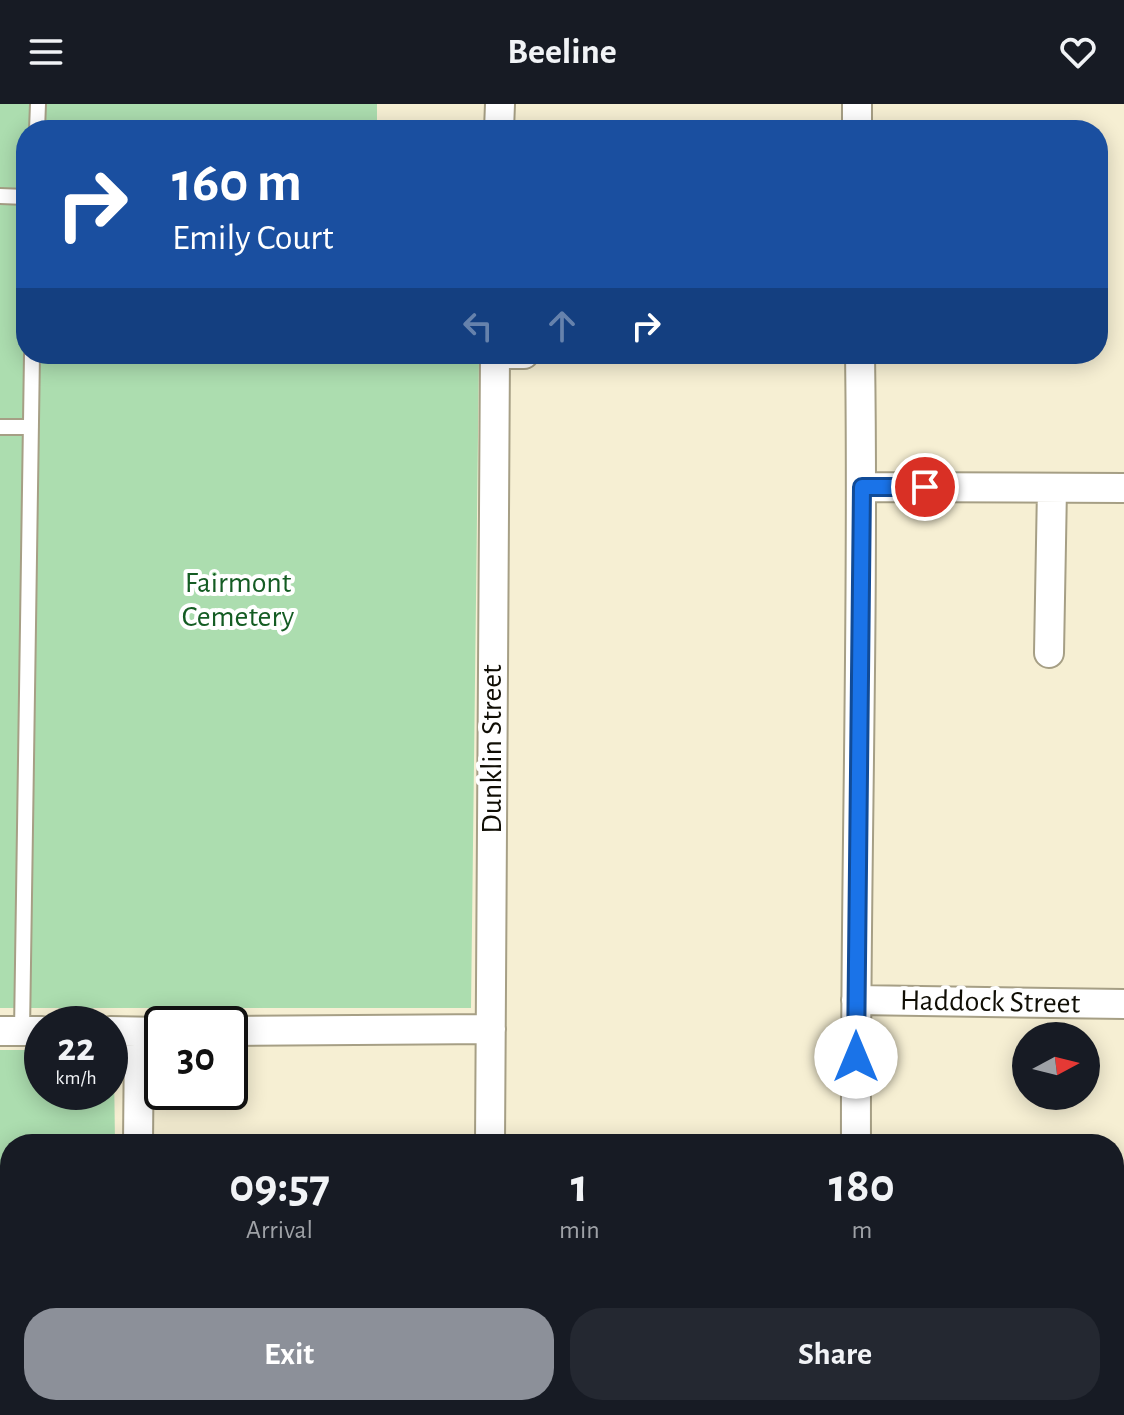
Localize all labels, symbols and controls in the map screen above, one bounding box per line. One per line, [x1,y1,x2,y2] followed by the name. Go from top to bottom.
[24,30,68,74] icon: menu
[1056,30,1100,74] icon: heart
[507,34,617,70] text: Beeline
[40,152,144,256] icon: right
[172,155,302,211] text: 160 m
[172,220,333,256] text: Emily Court
[456,304,500,348] icon: left
[540,304,584,348] icon: ahead
[624,304,668,348] icon: right
[891,453,959,521] pin
[903,465,947,509] icon: arrive
[182,568,294,632] park label: Fairmont Cemetery
[477,664,507,834] street label: Dunklin Street
[900,985,1081,1019] street label: Haddock Street
[144,1006,248,1110] speed limit sign: 30
[814,1015,898,1099] position arrow
[1012,1022,1100,1110] north arrow
[1012,1022,1100,1110] map controls
[57,1028,95,1068] text: 22
[55,1068,97,1088] text: km/h
[229,1163,330,1211] text: 09:57
[571,1163,588,1211] text: 1
[829,1163,895,1211] text: 180
[246,1217,313,1243] text: Arrival
[559,1217,600,1243] text: min
[851,1217,872,1243] text: m
[24,1308,554,1400] button: Exit
[570,1308,1100,1400] button: Share

